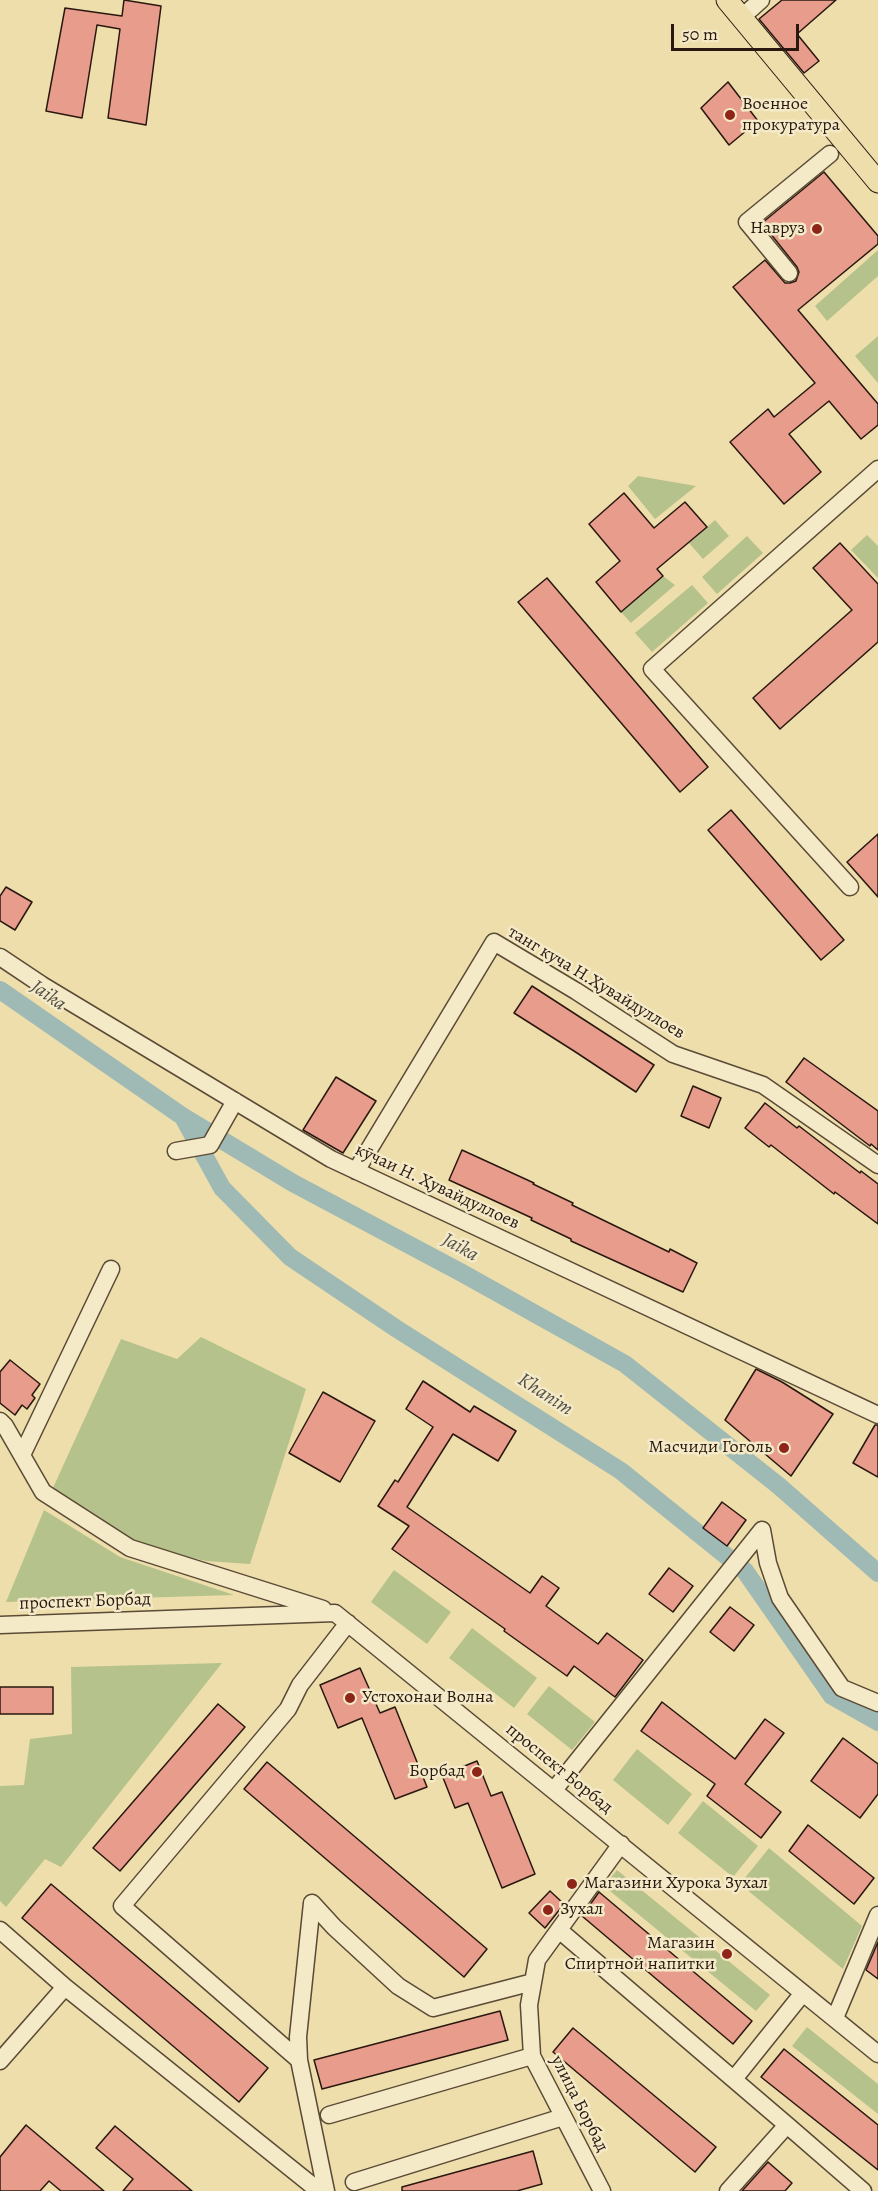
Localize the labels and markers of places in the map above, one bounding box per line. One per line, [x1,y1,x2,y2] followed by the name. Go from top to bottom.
[742,94,840,136] place label: Военное прокуратура
[723,108,737,122] marker: Военное прокуратура
[750,218,805,240] place label: Навруз
[810,222,824,236] marker: Навруз
[649,1437,772,1459] place label: Масчиди Гоголь
[777,1441,791,1455] marker: Масчиди Гоголь
[362,1687,493,1709] place label: Устохонаи Волна
[343,1691,357,1705] marker: Устохонаи Волна
[409,1761,465,1783] place label: Борбад
[470,1765,484,1779] marker: Борбад
[584,1873,768,1895] place label: Магазини Хурока Зухал
[565,1877,579,1891] marker: Магазини Хурока Зухал
[560,1899,603,1921] place label: Зухал
[541,1903,555,1917] marker: Зухал
[565,1933,715,1976] place label: Магазин Спиртной напитки
[720,1947,734,1961] marker: Магазин Спиртной напитки

